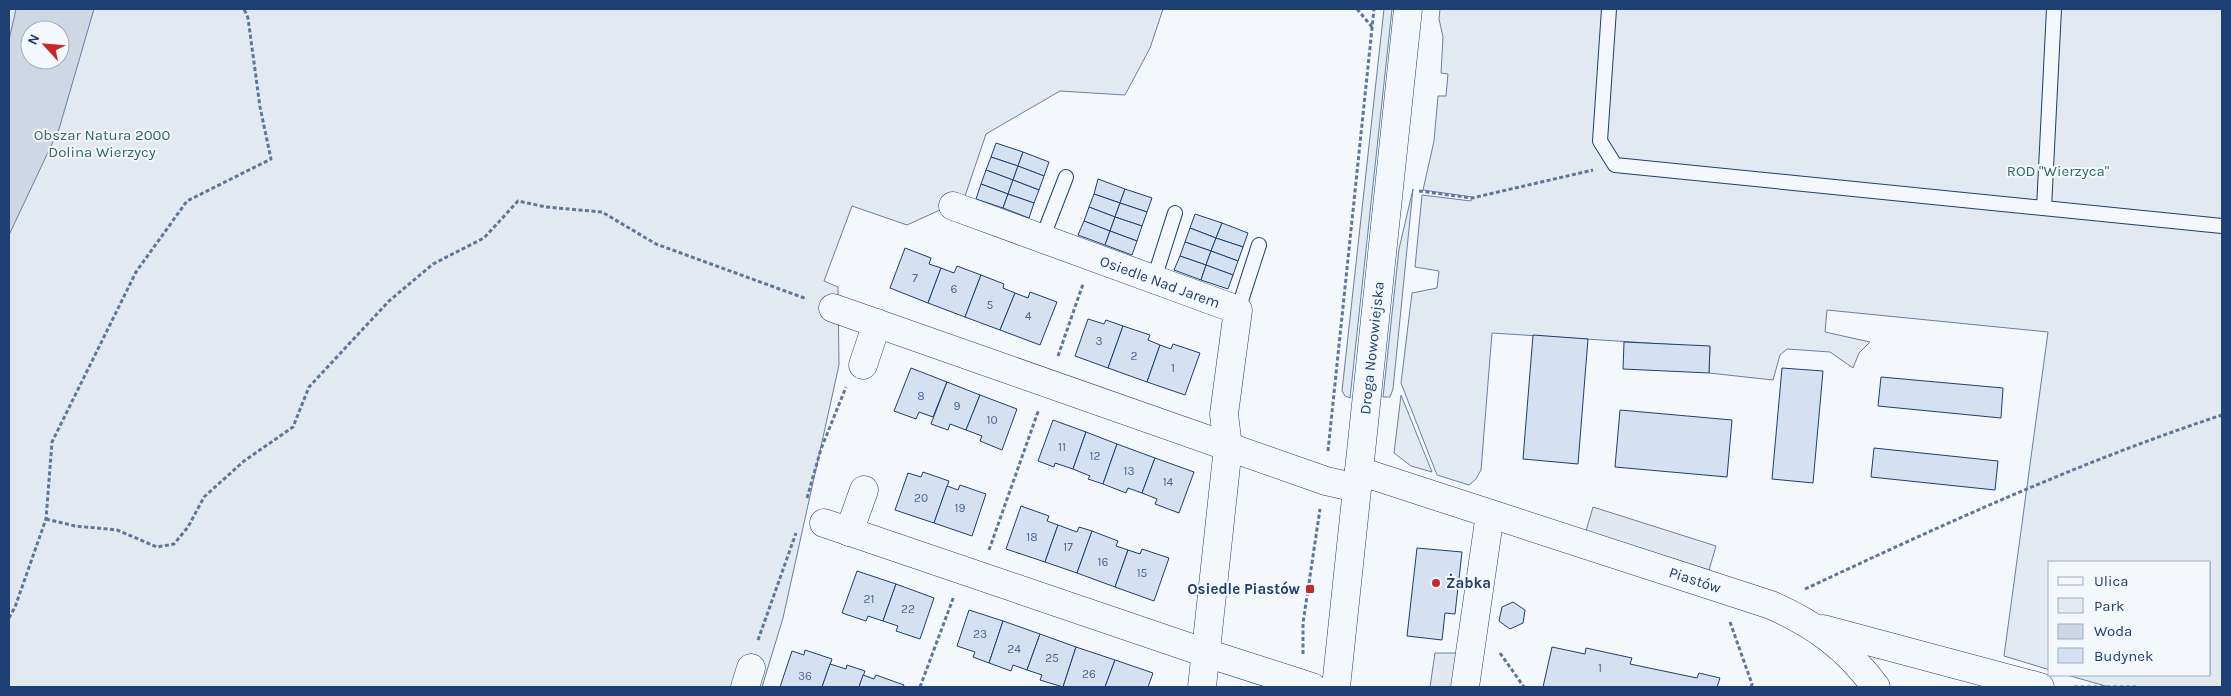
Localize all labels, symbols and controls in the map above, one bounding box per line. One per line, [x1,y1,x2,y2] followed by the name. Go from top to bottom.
[20,20,70,70] north arrow
[24,31,44,48] text: N
[34,126,170,161] park label: Obszar Natura 2000 Dolina Wierzycy
[2007,162,2110,180] park label: ROD "Wierzyca"
[1097,252,1223,312] street label: Osiedle Nad Jarem
[912,271,918,285] house number: 7
[1356,281,1388,415] street label: Droga Nowowiejska
[951,282,958,296] house number: 6
[987,298,994,312] house number: 5
[1025,309,1032,323] house number: 4
[1095,334,1103,348] house number: 3
[1131,349,1138,363] house number: 2
[1171,361,1175,375] house number: 1
[917,389,925,403] house number: 8
[954,399,961,413] house number: 9
[986,413,998,427] house number: 10
[1058,440,1066,454] house number: 11
[1090,449,1101,463] house number: 12
[1123,464,1135,478] house number: 13
[1163,475,1174,489] house number: 14
[914,491,928,505] house number: 20
[955,501,965,515] house number: 19
[1026,530,1038,544] house number: 18
[1063,540,1073,554] house number: 17
[1098,555,1109,569] house number: 16
[2048,561,2211,676] legend
[1667,563,1723,597] street label: Piastów
[1137,566,1148,580] house number: 15
[2094,572,2128,590] text: Ulica
[1446,573,1491,592] place label: Żabka
[1430,577,1442,589] marker: Żabka
[1187,580,1301,598] place label: Osiedle Piastów
[1304,583,1316,595] marker: Osiedle Piastów
[864,592,874,606] house number: 21
[2094,597,2124,615] text: Park
[901,602,915,616] house number: 22
[2094,622,2132,640] text: Woda
[973,627,987,641] house number: 23
[1007,642,1021,656] house number: 24
[2094,647,2153,665] text: Budynek
[1045,651,1059,665] house number: 25
[1598,661,1602,675] house number: 1
[1082,667,1096,681] house number: 26
[798,669,812,683] house number: 36

